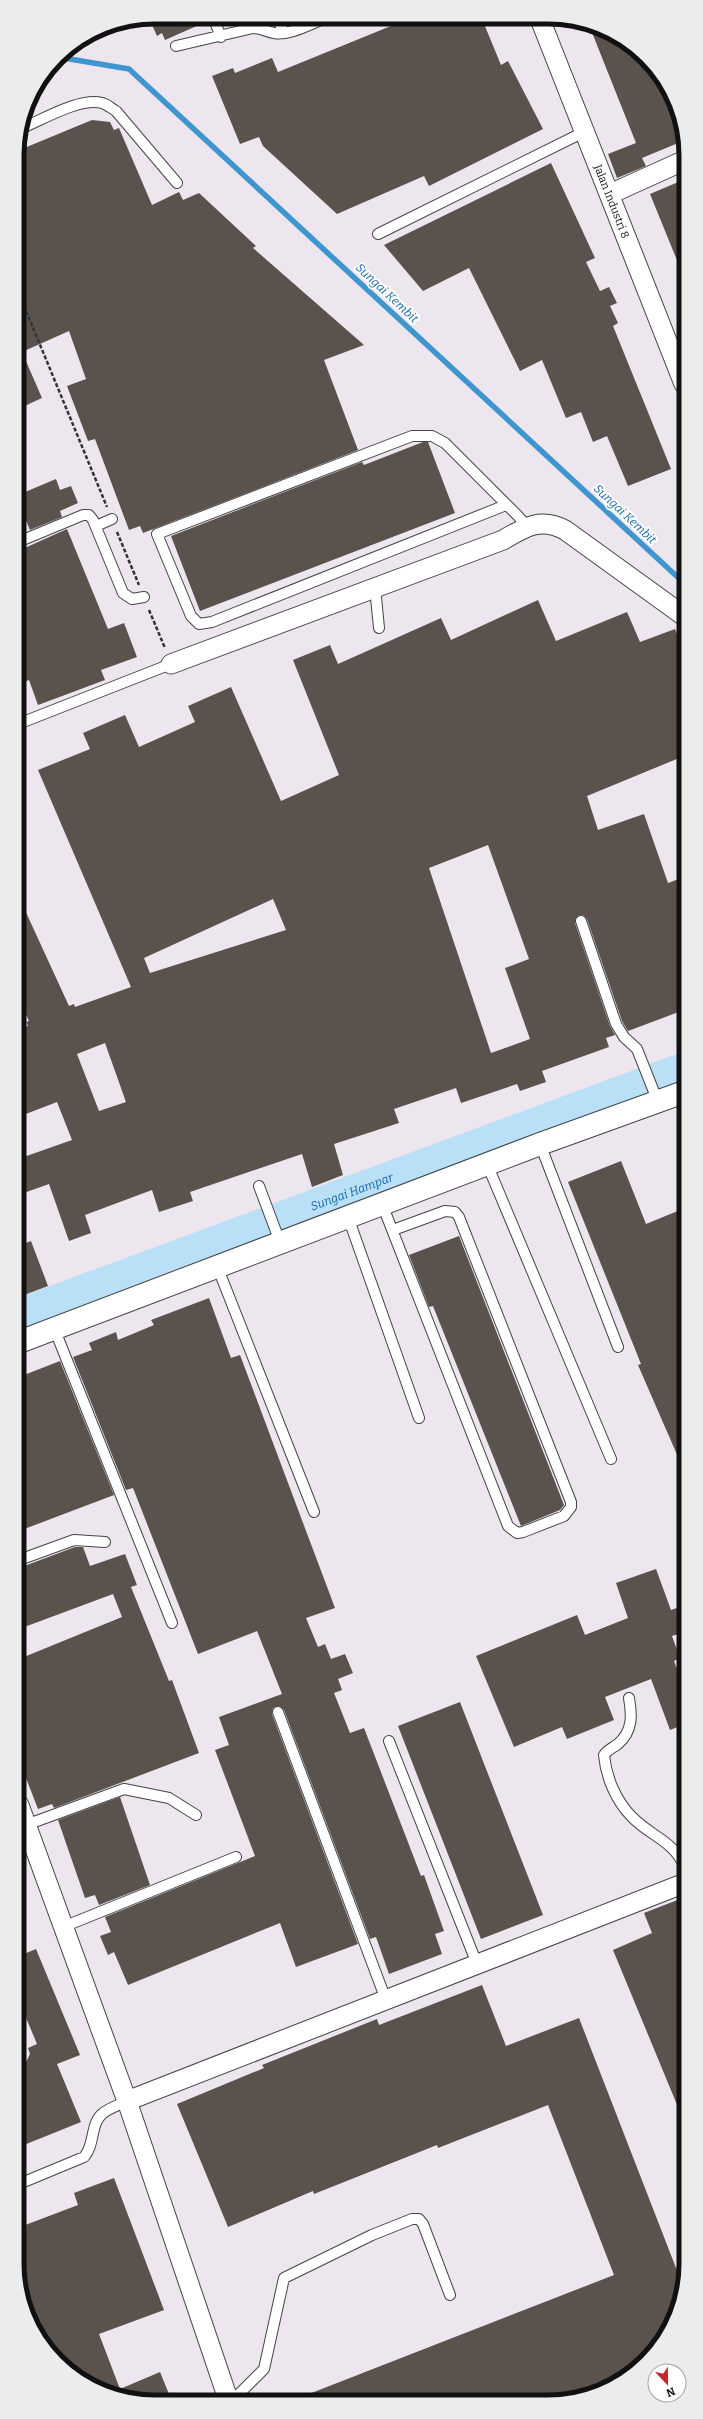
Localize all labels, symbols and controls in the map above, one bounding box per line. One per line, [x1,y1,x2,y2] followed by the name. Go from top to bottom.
[591,162,632,240] street label: Jalan Industri 8
[353,260,422,326] water label: Sungai Kembit
[591,481,660,547] water label: Sungai Kembit
[309,1170,396,1213] water label: Sungai Hampar
[647,2363,687,2403] north arrow
[664,2384,677,2400] text: N

